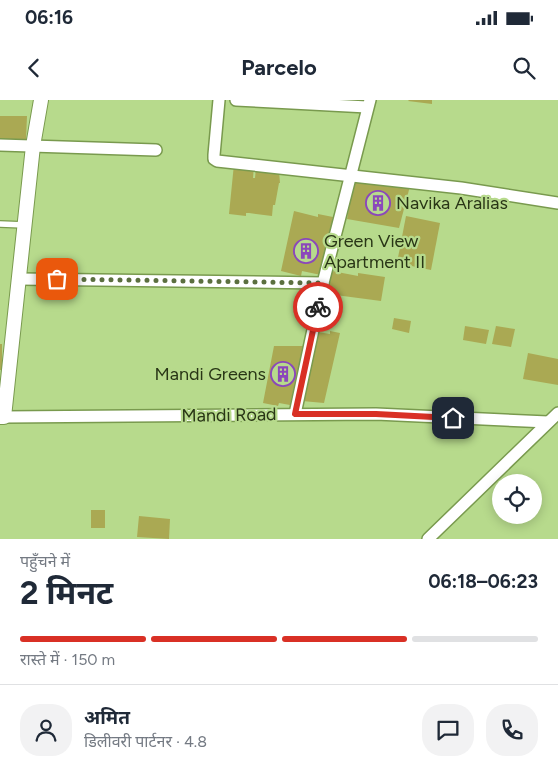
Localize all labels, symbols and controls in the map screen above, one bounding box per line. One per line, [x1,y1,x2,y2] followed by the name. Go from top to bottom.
[25,6,73,29] text: 06:16
[20,54,48,82] icon: back
[241,54,317,81] text: Parcelo
[510,54,538,82] icon: search
[365,190,391,216] building icon: Navika Aralias
[396,192,508,214] place label: Navika Aralias
[324,230,425,273] place label: Green View Apartment II
[293,238,319,264] building icon: Green View Apartment II
[36,258,78,300] pin
[43,265,71,293] icon: bag
[293,282,343,332] courier
[304,293,332,321] icon: bike
[270,361,296,387] building icon: Mandi Greens
[155,363,266,385] place label: Mandi Greens
[432,397,474,439] pin
[181,403,277,427] street label: Mandi Road
[439,404,467,432] icon: home
[492,474,542,524] map controls
[492,474,542,524] button: locate
[20,552,70,571] text: पहुँचने में
[428,570,538,593] text: 06:18–06:23
[20,574,113,612] text: 2 मिनट
[20,650,115,669] text: रास्ते में · 150 m
[20,704,72,756] button: person
[422,704,474,756] button: chat
[486,704,538,756] button: phone
[84,706,130,729] text: अमित
[84,732,207,751] text: डिलीवरी पार्टनर · 4.8

